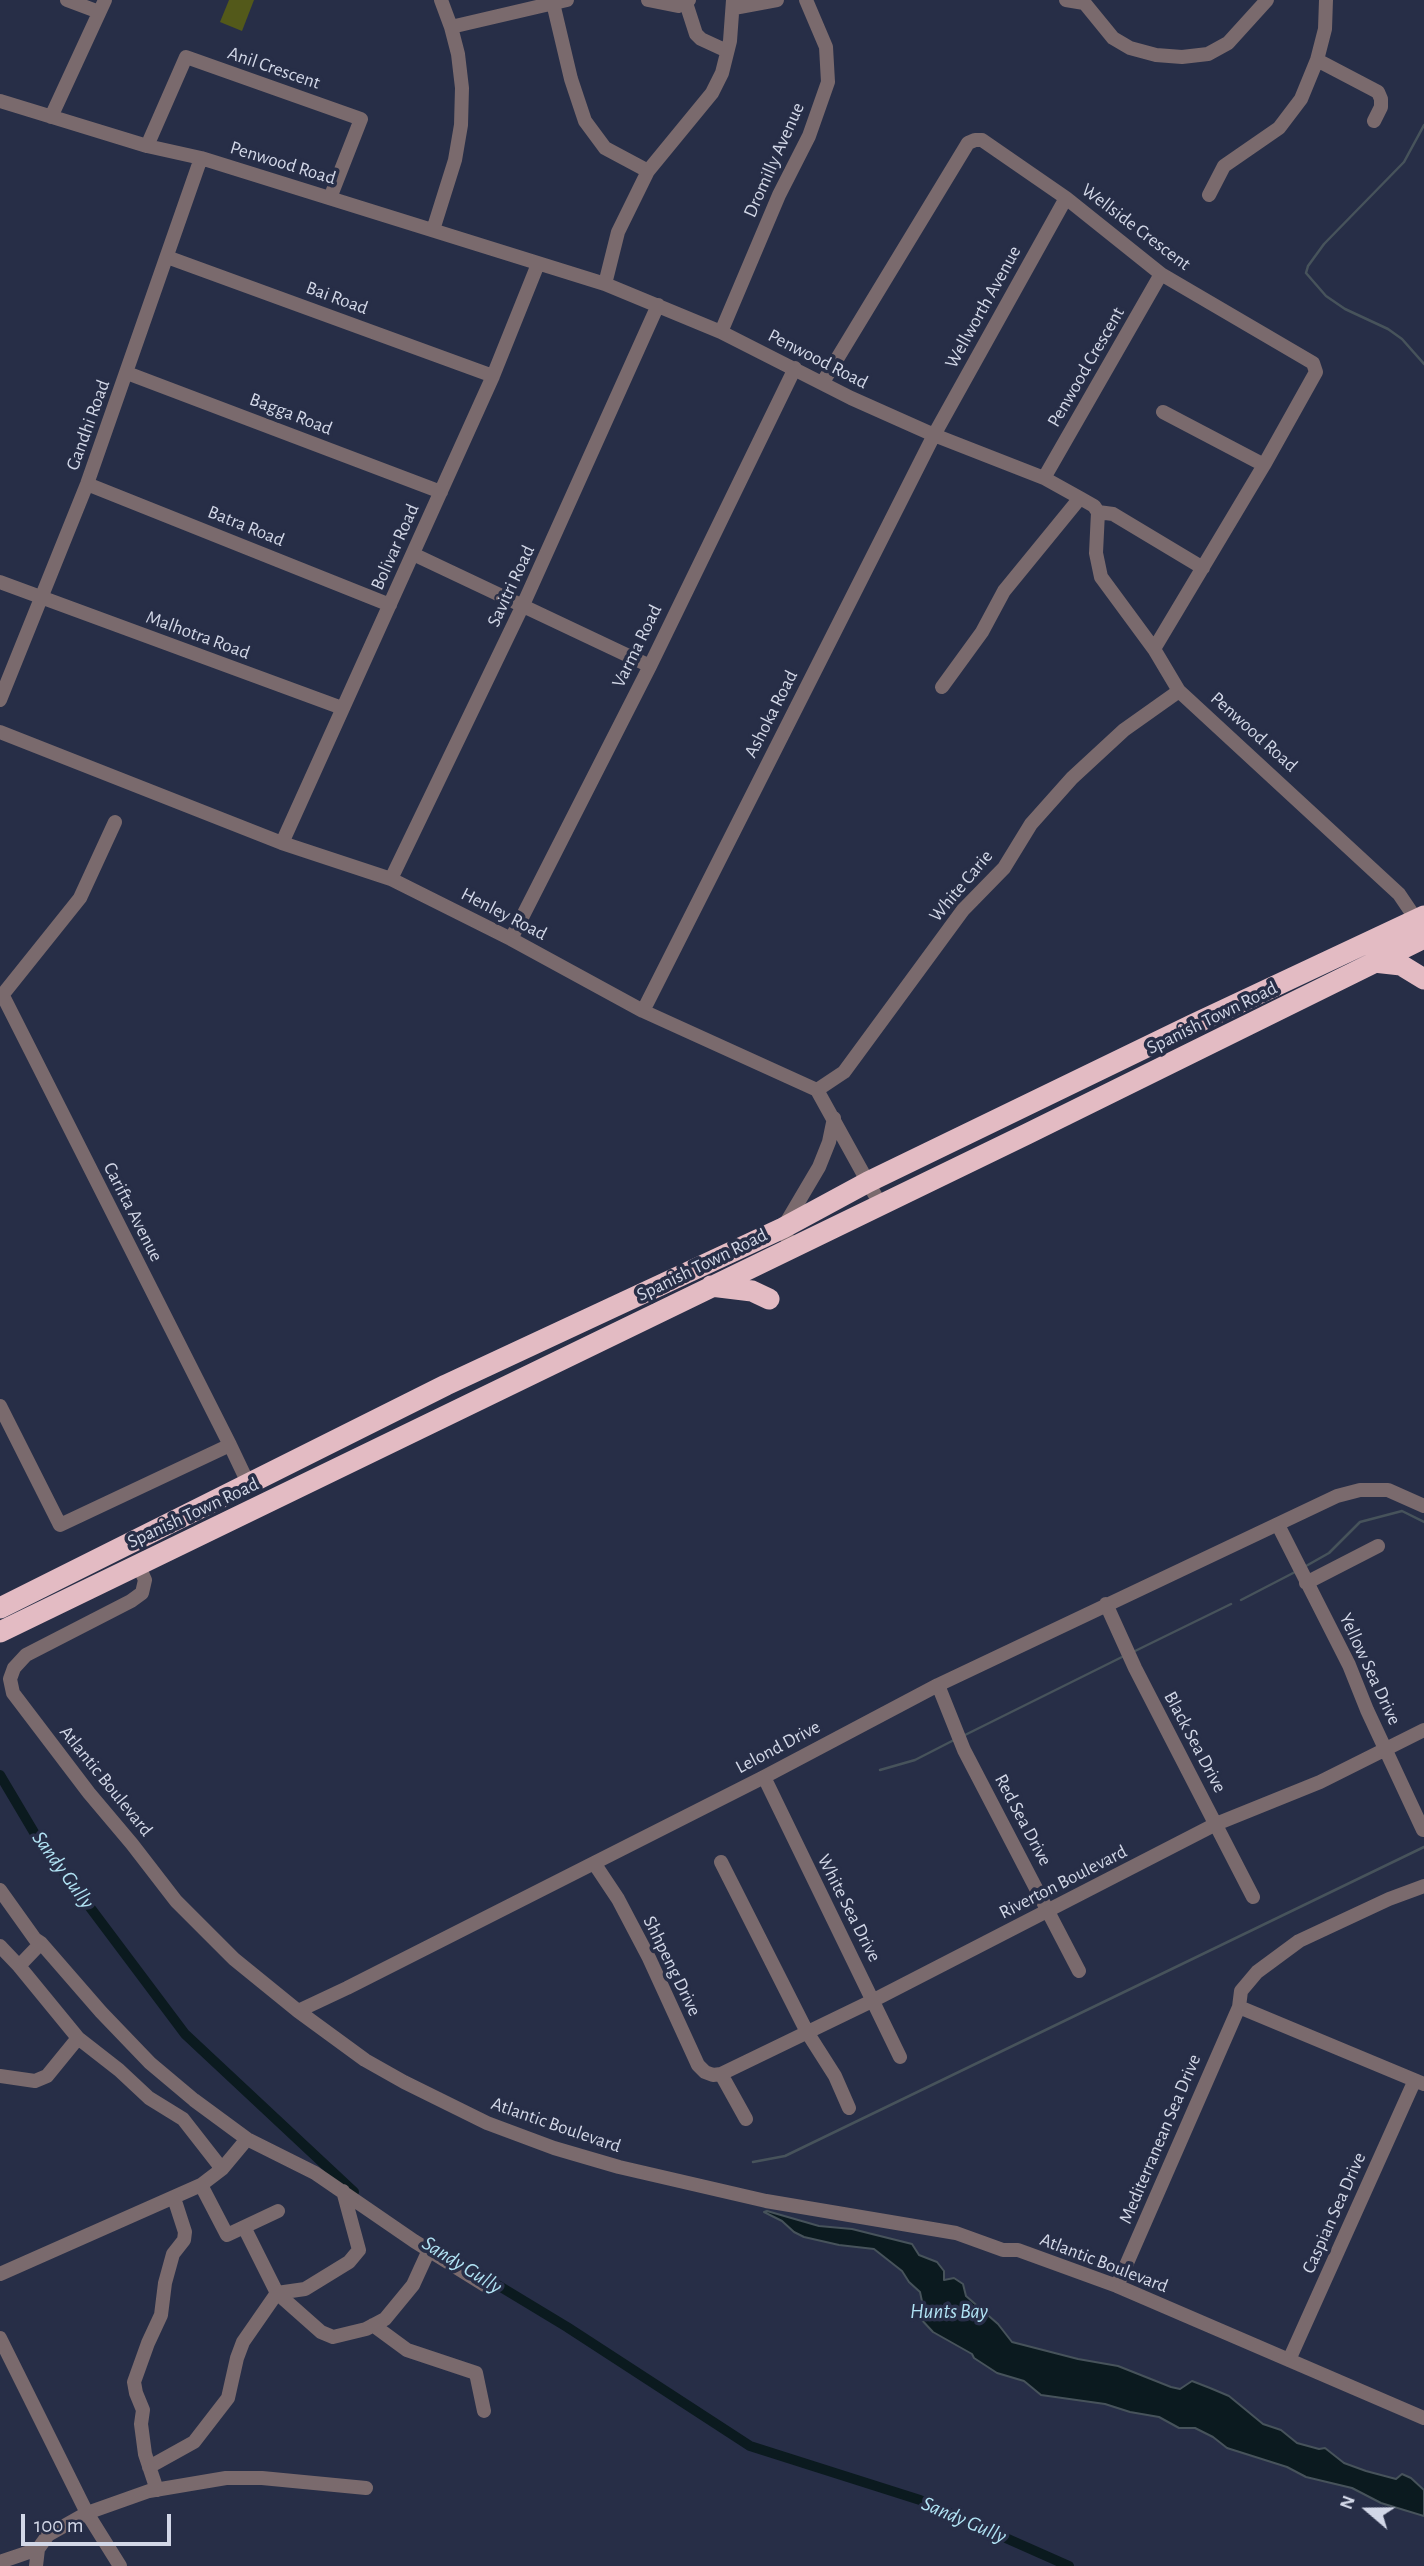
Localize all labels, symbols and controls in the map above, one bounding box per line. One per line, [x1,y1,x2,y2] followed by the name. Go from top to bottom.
[225,42,323,94] street label: Anil Crescent
[739,99,809,221] street label: Dromilly Avenue
[227,136,339,190] street label: Penwood Road
[1077,178,1195,276] street label: Wellside Crescent
[940,242,1026,372] street label: Wellworth Avenue
[303,276,371,320] street label: Bai Road
[1042,303,1130,431] street label: Penwood Crescent
[764,324,872,394] street label: Penwood Road
[61,377,115,473] street label: Gandhi Road
[246,388,336,440] street label: Bagga Road
[204,500,288,552] street label: Batra Road
[366,500,424,594] street label: Bolivar Road
[482,542,540,630] street label: Savitri Road
[607,601,667,691] street label: Varma Road
[143,606,253,664] street label: Malhotra Road
[739,666,803,762] street label: Ashoka Road
[1206,687,1302,777] street label: Penwood Road
[924,845,998,927] street label: White Carie
[457,883,551,945] street label: Henley Road
[1143,977,1281,1059] street label: Spanish Town Road
[98,1159,168,1265] street label: Carifta Avenue
[633,1224,771,1306] street label: Spanish Town Road
[124,1473,262,1553] street label: Spanish Town Road
[1334,1609,1406,1729] street label: Yellow Sea Drive
[1159,1687,1231,1797] street label: Black Sea Drive
[732,1715,824,1779] street label: Lelond Drive
[54,1721,158,1841] street label: Atlantic Boulevard
[989,1770,1057,1870] street label: Red Sea Drive
[26,1826,100,1914] water label: Sandy Gully
[995,1840,1131,1924] street label: Riverton Boulevard
[812,1850,886,1966] street label: White Sea Drive
[638,1912,706,2020] street label: Shhpeng Drive
[1114,2051,1206,2227] street label: Mediterranean Sea Drive
[488,2092,624,2158] street label: Atlantic Boulevard
[1297,2149,1371,2277] street label: Caspian Sea Drive
[1037,2228,1171,2298] street label: Atlantic Boulevard
[417,2231,507,2299] water label: Sandy Gully
[910,2299,988,2325] water label: Hunts Bay
[1333,2475,1403,2545] north arrow
[918,2491,1010,2549] water label: Sandy Gully
[1337,2493,1359,2512] text: N
[24,2500,175,2544] scale bar
[34,2515,84,2536] text: 100 m

